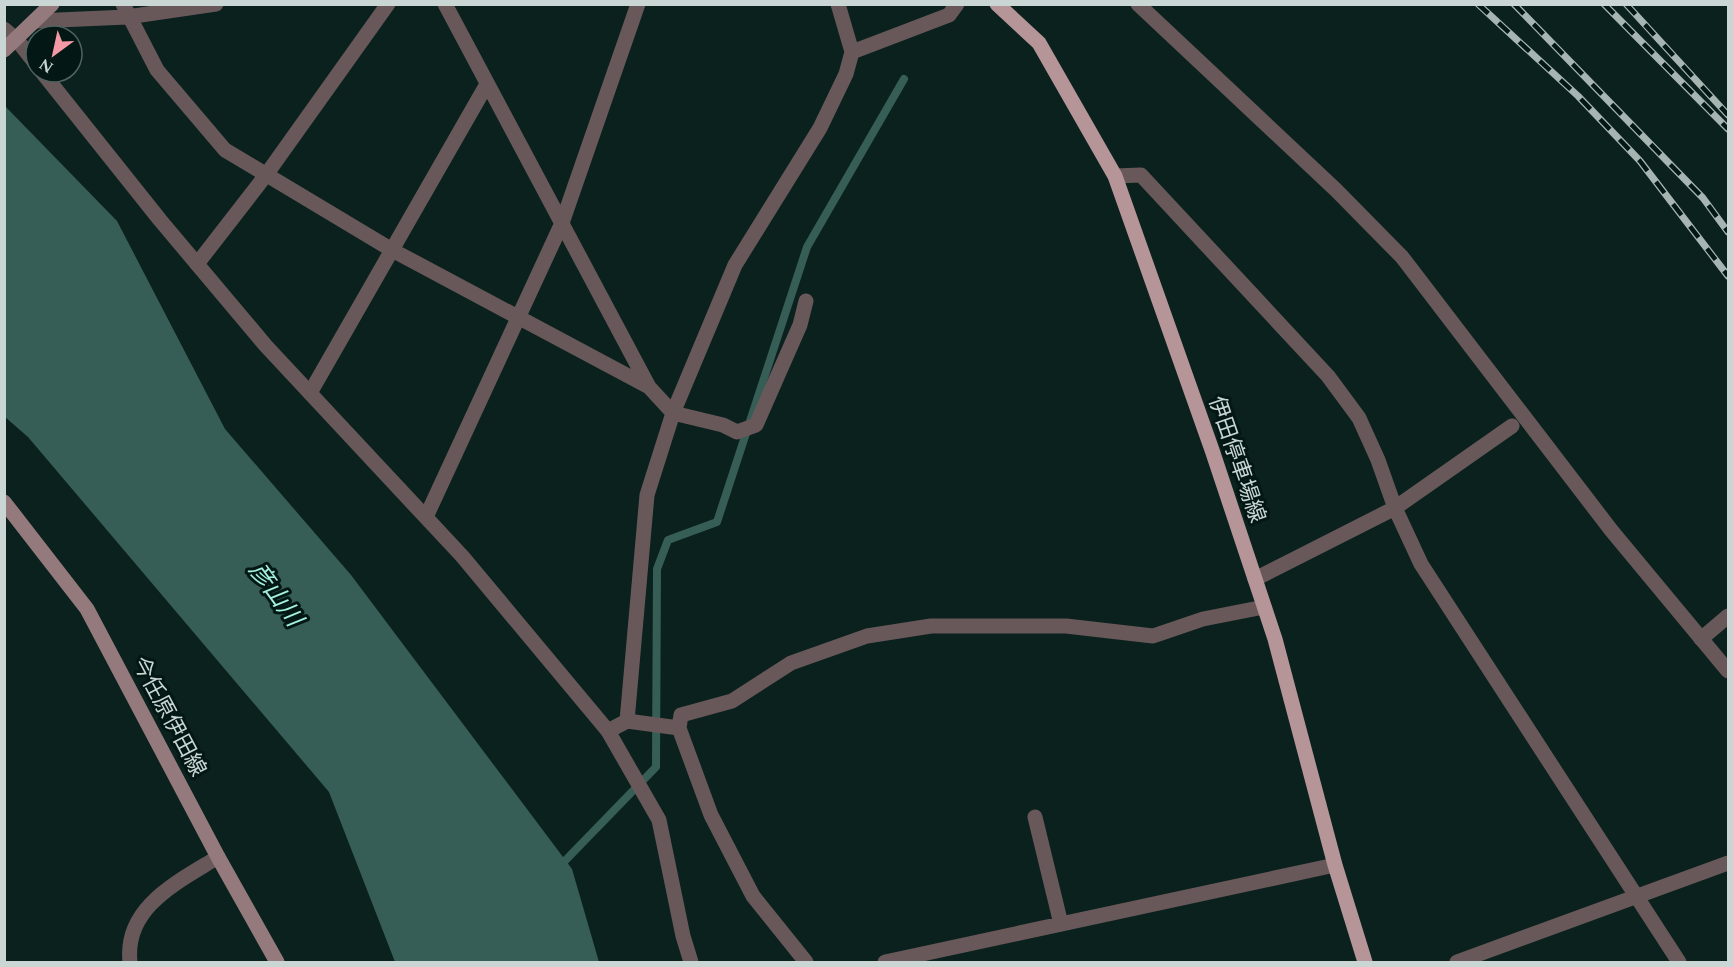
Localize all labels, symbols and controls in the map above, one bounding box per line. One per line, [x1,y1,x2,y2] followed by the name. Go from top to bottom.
[24,24,84,84] north arrow
[34,52,58,79] text: N
[1199,392,1274,527] street label: 伊田停車場線
[239,555,313,637] water label: 彦山川
[123,651,214,783] street label: 今任原伊田線

